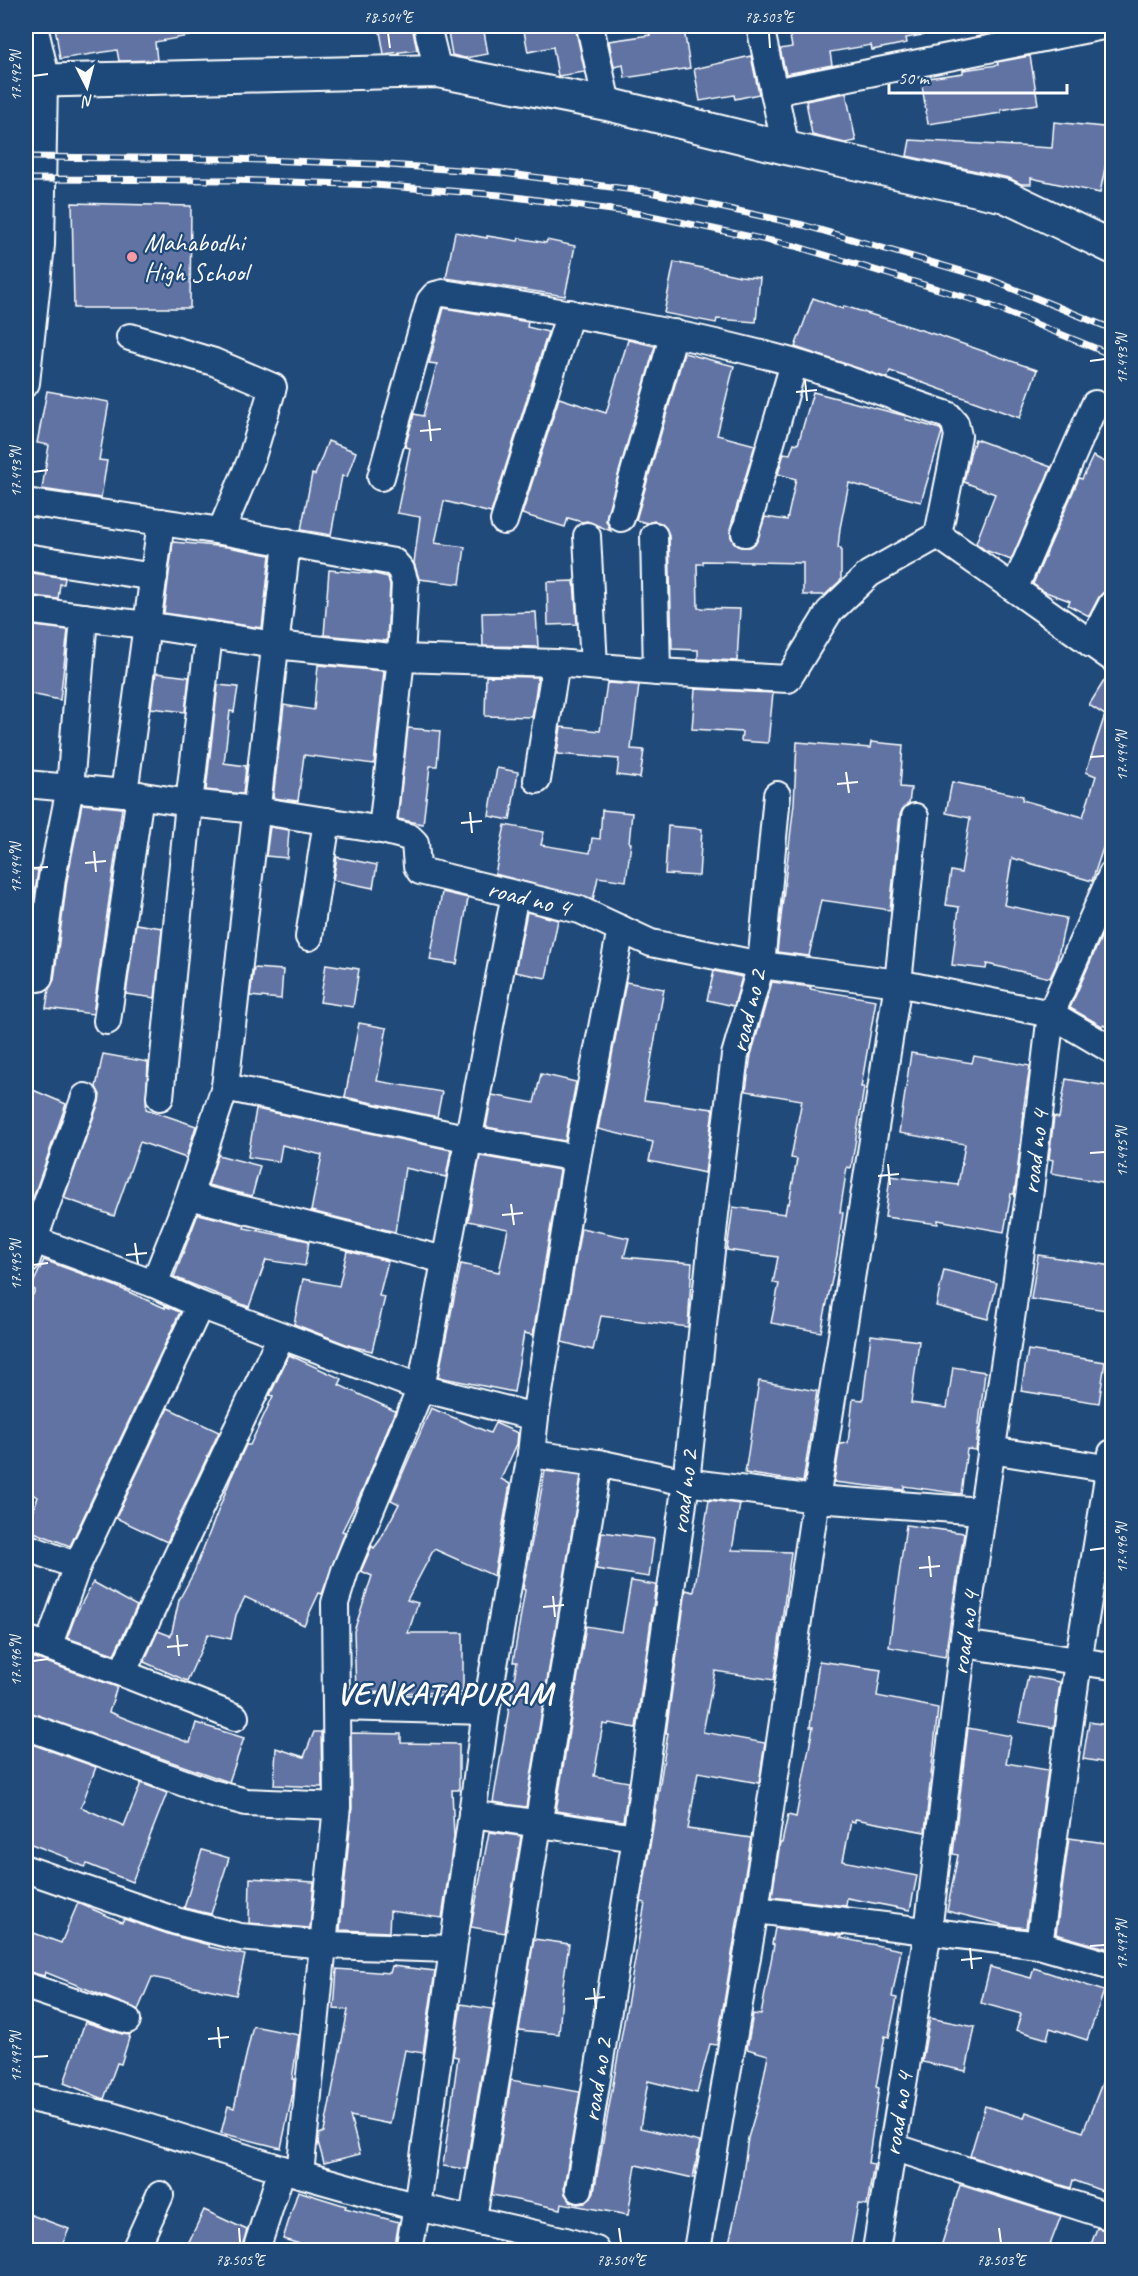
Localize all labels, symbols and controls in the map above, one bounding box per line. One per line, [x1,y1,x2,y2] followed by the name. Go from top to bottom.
[364,8,415,27] text: 78.504°E
[745,8,796,27] text: 78.503°E
[7,48,26,101] text: 17.492°N
[57,57,117,117] north arrow
[889,57,1068,95] scale bar
[898,67,931,89] text: 50 m
[79,90,94,112] text: N
[144,226,253,289] place label: Mahabodhi High School
[125,250,139,264] marker: Mahabodhi High School
[1113,331,1132,384] text: 17.493°N
[7,444,26,497] text: 17.493°N
[1113,728,1132,781] text: 17.494°N
[7,840,26,893] text: 17.494°N
[484,872,576,925] street label: road no 4
[722,964,775,1056] street label: road no 2
[1013,1106,1057,1196] street label: road no 4
[1113,1124,1132,1177] text: 17.495°N
[7,1237,26,1290] text: 17.495°N
[662,1446,706,1536] street label: road no 2
[1113,1520,1132,1573] text: 17.496°N
[943,1587,988,1677] street label: road no 4
[7,1633,26,1686] text: 17.496°N
[336,1673,556,1714] district label: VENKATAPURAM
[1113,1917,1132,1970] text: 17.497°N
[7,2029,26,2082] text: 17.497°N
[574,2034,620,2124] street label: road no 2
[875,2068,921,2158] street label: road no 4
[216,2251,267,2270] text: 78.505°E
[597,2251,648,2270] text: 78.504°E
[977,2251,1028,2270] text: 78.503°E

